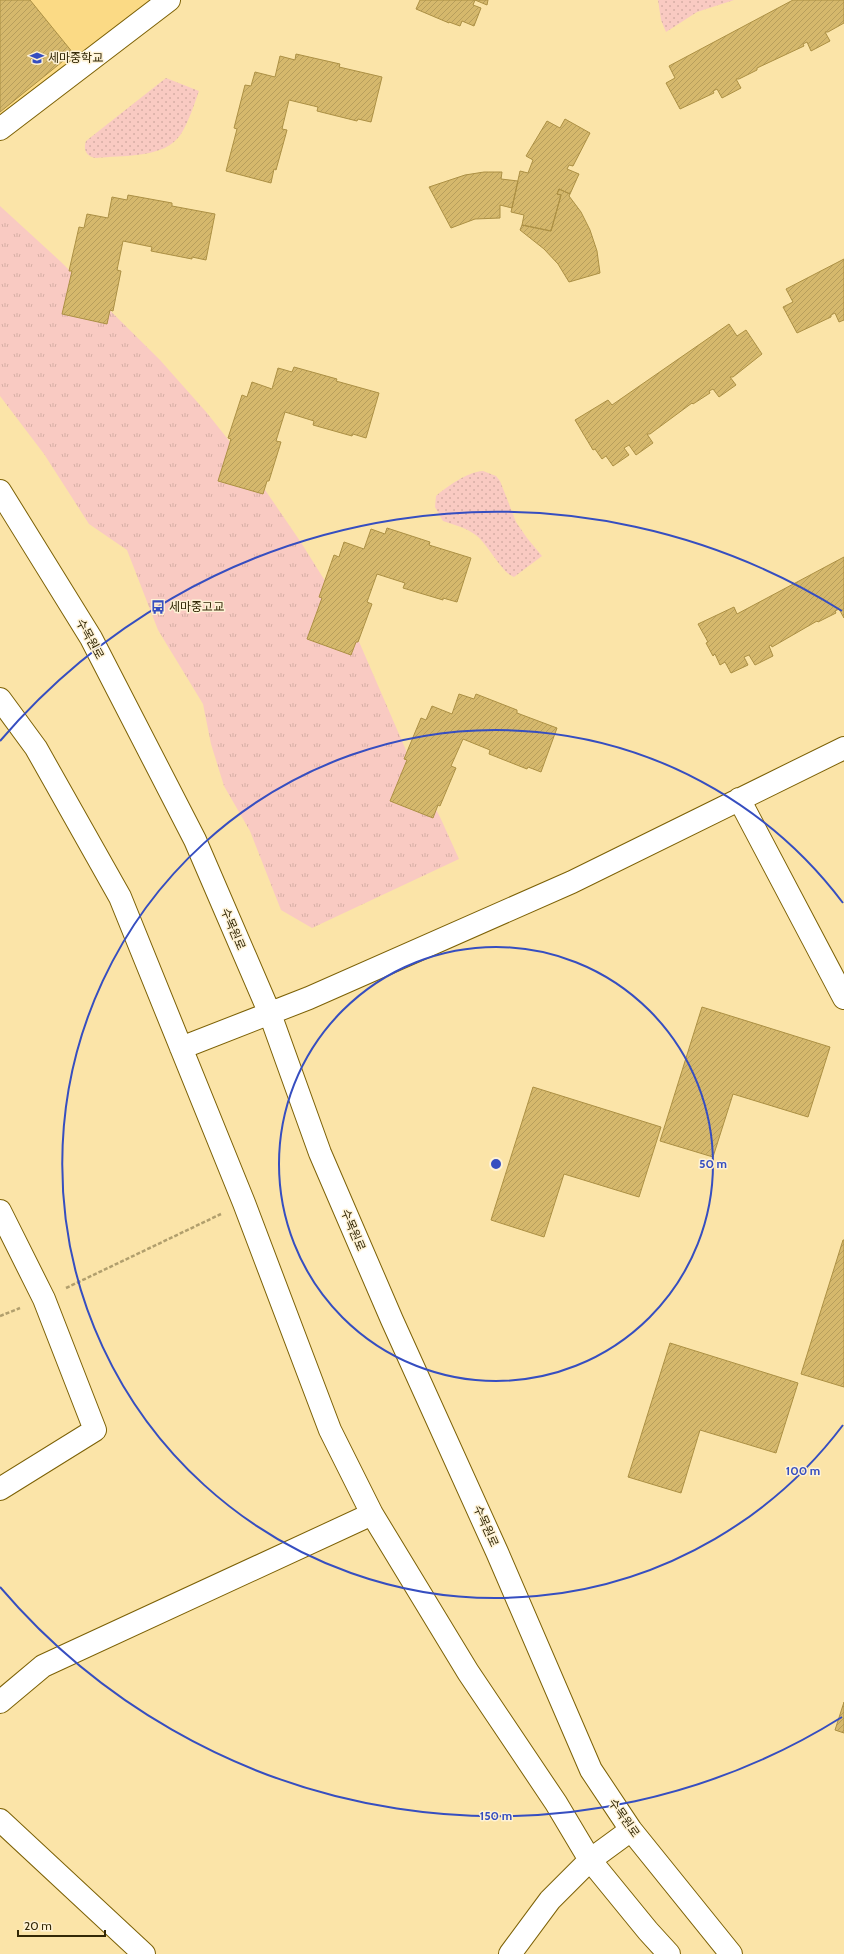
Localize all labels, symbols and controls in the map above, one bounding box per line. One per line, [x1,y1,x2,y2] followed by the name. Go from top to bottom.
[29,50,45,66] school or university icon: 세마중학교
[48,50,103,65] place label: 세마중학교
[150,599,166,615] bus stop icon: 세마중고교
[169,599,224,614] place label: 세마중고교
[73,616,108,662] street label: 수목원로
[218,906,249,952] street label: 수목원로
[699,1156,727,1171] text: 50 m
[489,1157,503,1171] centre of rings
[338,1207,369,1253] street label: 수목원로
[786,1463,820,1478] text: 100 m
[471,1503,502,1549] street label: 수목원로
[606,1795,643,1840] street label: 수목원로
[480,1808,512,1823] text: 150 m
[18,1912,105,1938] scale bar
[24,1918,52,1933] text: 20 m

